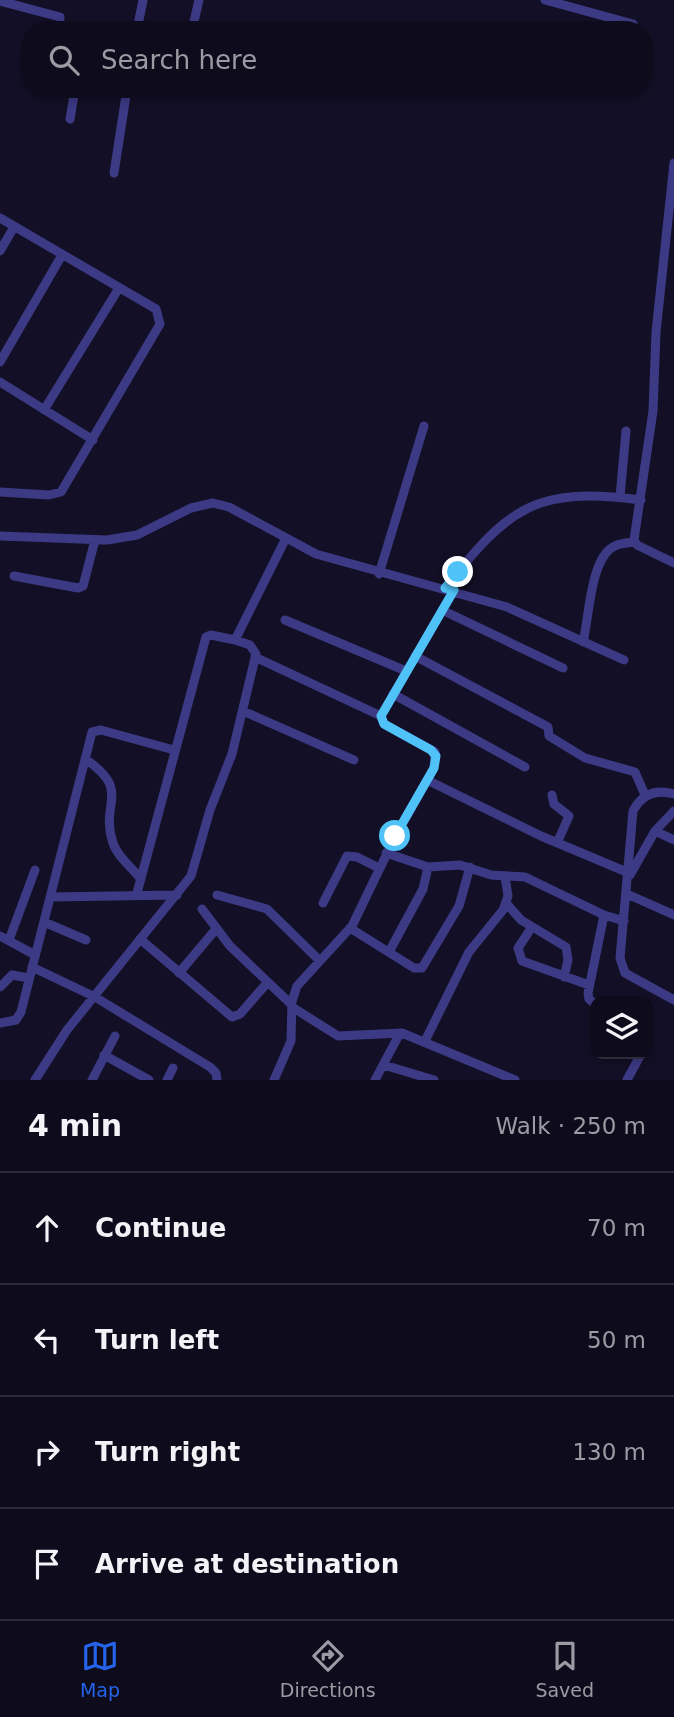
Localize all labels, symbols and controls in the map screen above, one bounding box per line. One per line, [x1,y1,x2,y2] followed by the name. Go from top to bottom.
[21,21,653,98] search box
[45,41,83,79] icon: search
[101,45,257,75] text: Search here
[442,556,473,587] route end
[379,820,410,851] route start
[590,996,653,1059] map controls
[590,996,653,1059] button: layers
[28,1108,122,1143] text: 4 min
[495,1113,646,1139] text: Walk · 250 m
[28,1209,66,1247] icon: ahead
[95,1213,226,1243] text: Continue
[587,1215,646,1241] text: 70 m
[28,1321,66,1359] icon: left
[95,1325,219,1355] text: Turn left
[587,1327,646,1353] text: 50 m
[28,1433,66,1471] icon: right
[95,1437,240,1467] text: Turn right
[572,1439,646,1465] text: 130 m
[28,1545,66,1583] icon: arrive
[95,1549,399,1579] text: Arrive at destination
[80,1637,120,1701] tab: Map
[280,1637,376,1701] tab: Directions
[535,1637,594,1701] tab: Saved

